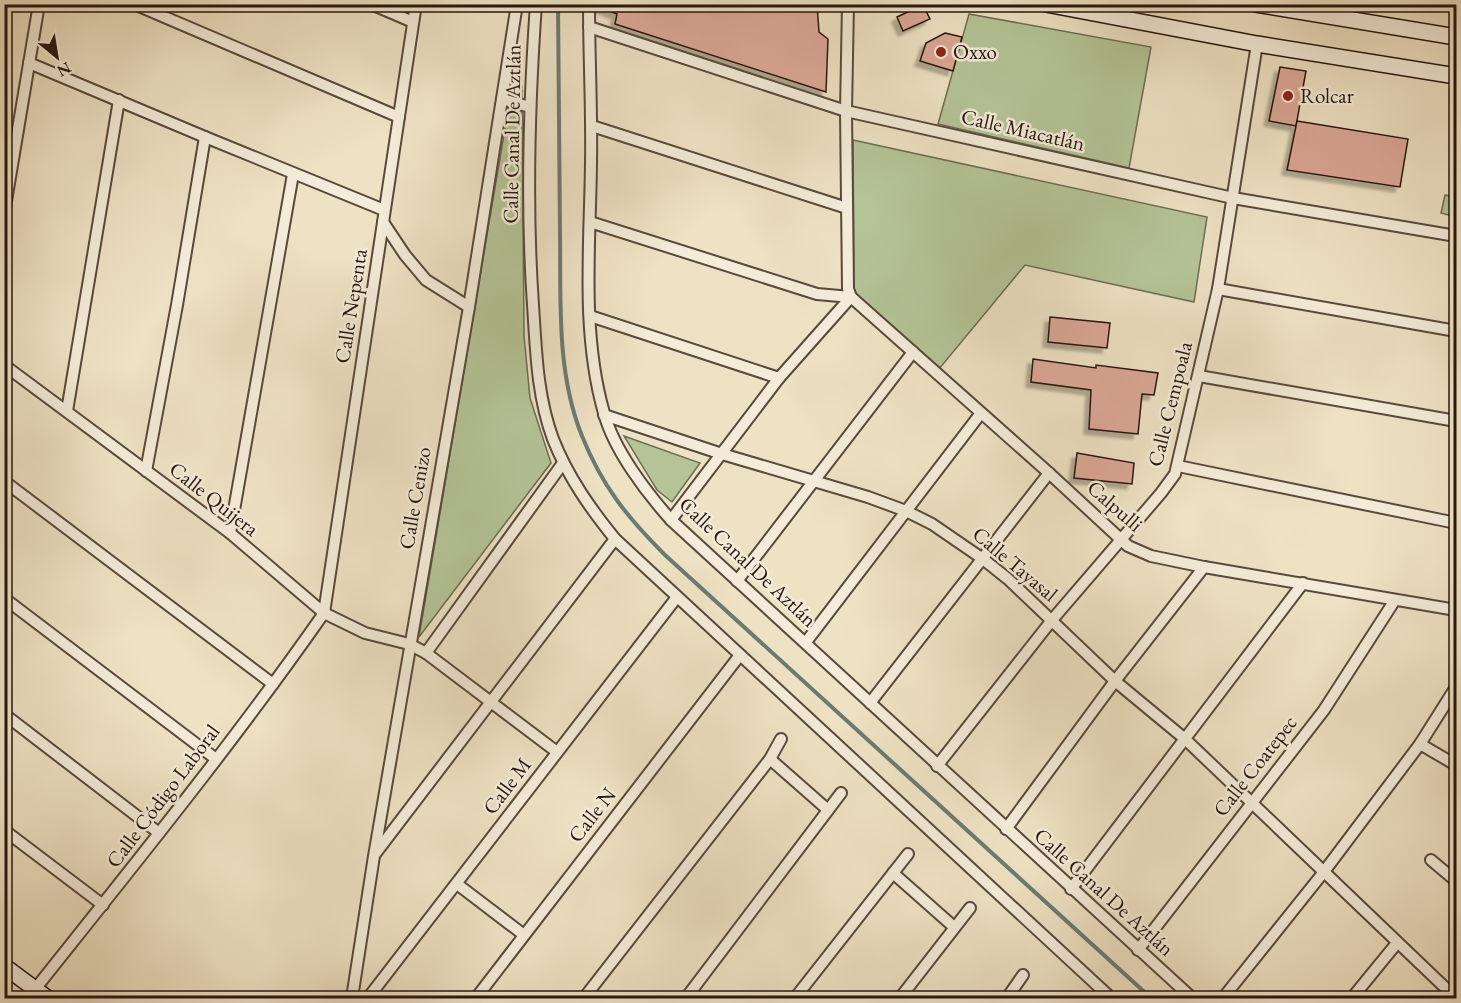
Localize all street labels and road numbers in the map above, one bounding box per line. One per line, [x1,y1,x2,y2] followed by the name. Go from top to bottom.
[496,44,527,224] street label: Calle Canal De Aztlán
[959,102,1087,157] street label: Calle Miacatlán
[328,246,373,365] street label: Calle Nepenta
[1141,338,1198,469] street label: Calle Cempoala
[392,445,437,551] street label: Calle Cenizo
[163,455,265,543] street label: Calle Quijera
[1082,474,1149,537] street label: Calpulli
[674,491,823,633] street label: Calle Canal De Aztlán
[967,520,1064,607] street label: Calle Tayasal
[1207,710,1303,822] street label: Calle Coatepec
[100,719,225,873] street label: Calle Código Laboral
[476,752,537,820] street label: Calle M
[562,782,622,848] street label: Calle N
[1029,822,1180,962] street label: Calle Canal De Aztlán

